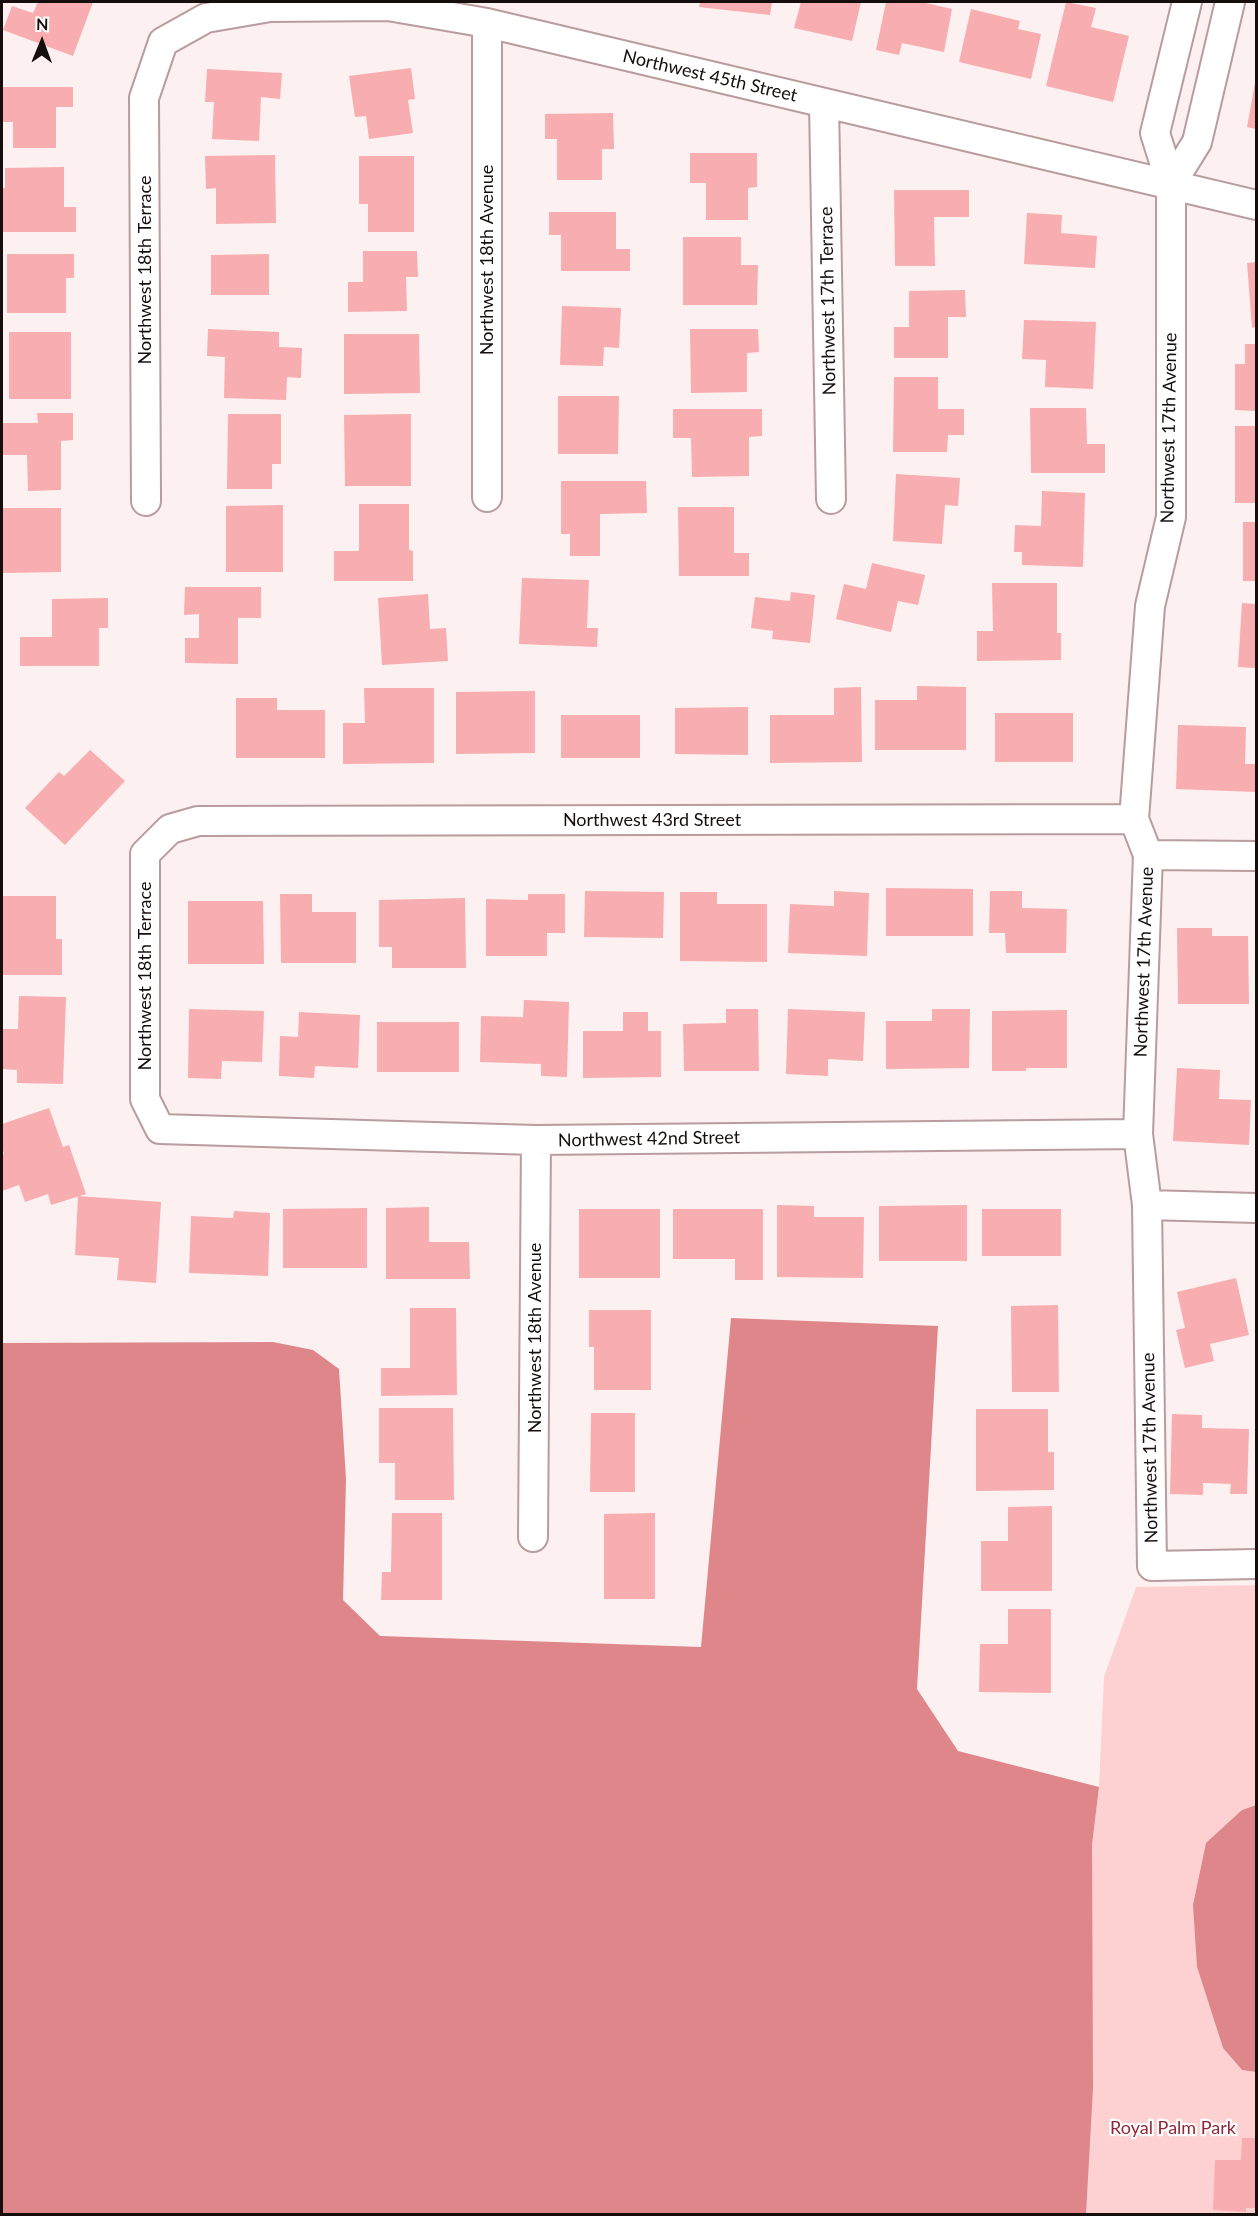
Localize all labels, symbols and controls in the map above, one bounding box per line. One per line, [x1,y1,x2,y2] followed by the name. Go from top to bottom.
[12,12,72,72] north arrow
[36,14,49,33] text: N
[621,45,799,107] street label: Northwest 45th Street
[476,165,498,355] street label: Northwest 18th Avenue
[134,176,156,364] street label: Northwest 18th Terrace
[816,206,840,396] street label: Northwest 17th Terrace
[1157,333,1181,523] street label: Northwest 17th Avenue
[563,809,741,831] street label: Northwest 43rd Street
[1130,866,1158,1058] street label: Northwest 17th Avenue
[134,882,156,1070] street label: Northwest 18th Terrace
[558,1127,740,1151] street label: Northwest 42nd Street
[524,1243,546,1433] street label: Northwest 18th Avenue
[1138,1353,1162,1543] street label: Northwest 17th Avenue
[1110,2117,1236,2139] park label: Royal Palm Park

